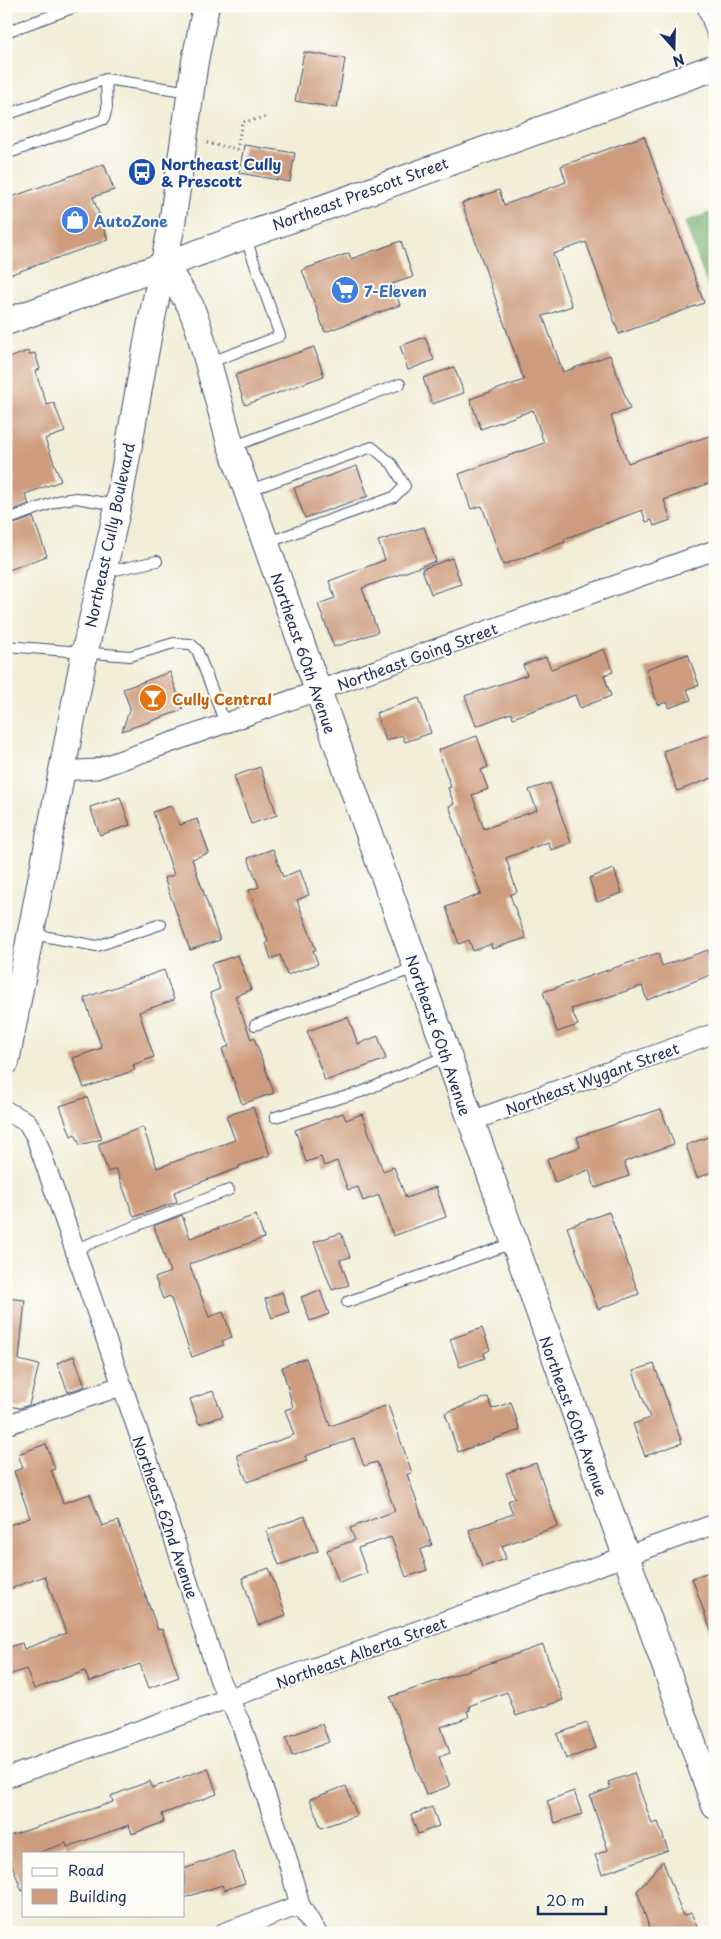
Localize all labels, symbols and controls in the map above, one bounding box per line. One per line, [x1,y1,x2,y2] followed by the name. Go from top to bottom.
[648,22,698,72] north arrow
[670,49,687,72] text: N
[269,150,451,236] street label: Northeast Prescott Street
[161,152,282,192] place label: Northeast Cully & Prescott
[127,157,157,187] bus stop icon: Northeast Cully & Prescott
[60,205,90,235] shop icon: AutoZone
[94,209,168,232] place label: AutoZone
[330,275,360,305] supermarket icon: 7-Eleven
[364,279,427,302] place label: 7-Eleven
[78,441,140,629] street label: Northeast Cully Boulevard
[266,569,342,737] street label: Northeast 60th Avenue
[334,616,500,696] street label: Northeast Going Street
[138,683,168,713] bar icon: Cully Central
[172,687,272,710] place label: Cully Central
[401,951,477,1119] street label: Northeast 60th Avenue
[502,1036,682,1120] street label: Northeast Wygant Street
[534,1333,614,1499] street label: Northeast 60th Avenue
[127,1433,205,1601] street label: Northeast 62nd Avenue
[273,1610,449,1694] street label: Northeast Alberta Street
[22,1852,185,1916] legend
[68,1858,104,1881] text: Road
[68,1884,127,1907] text: Building
[538,1884,606,1916] scale bar
[546,1888,585,1911] text: 20 m

